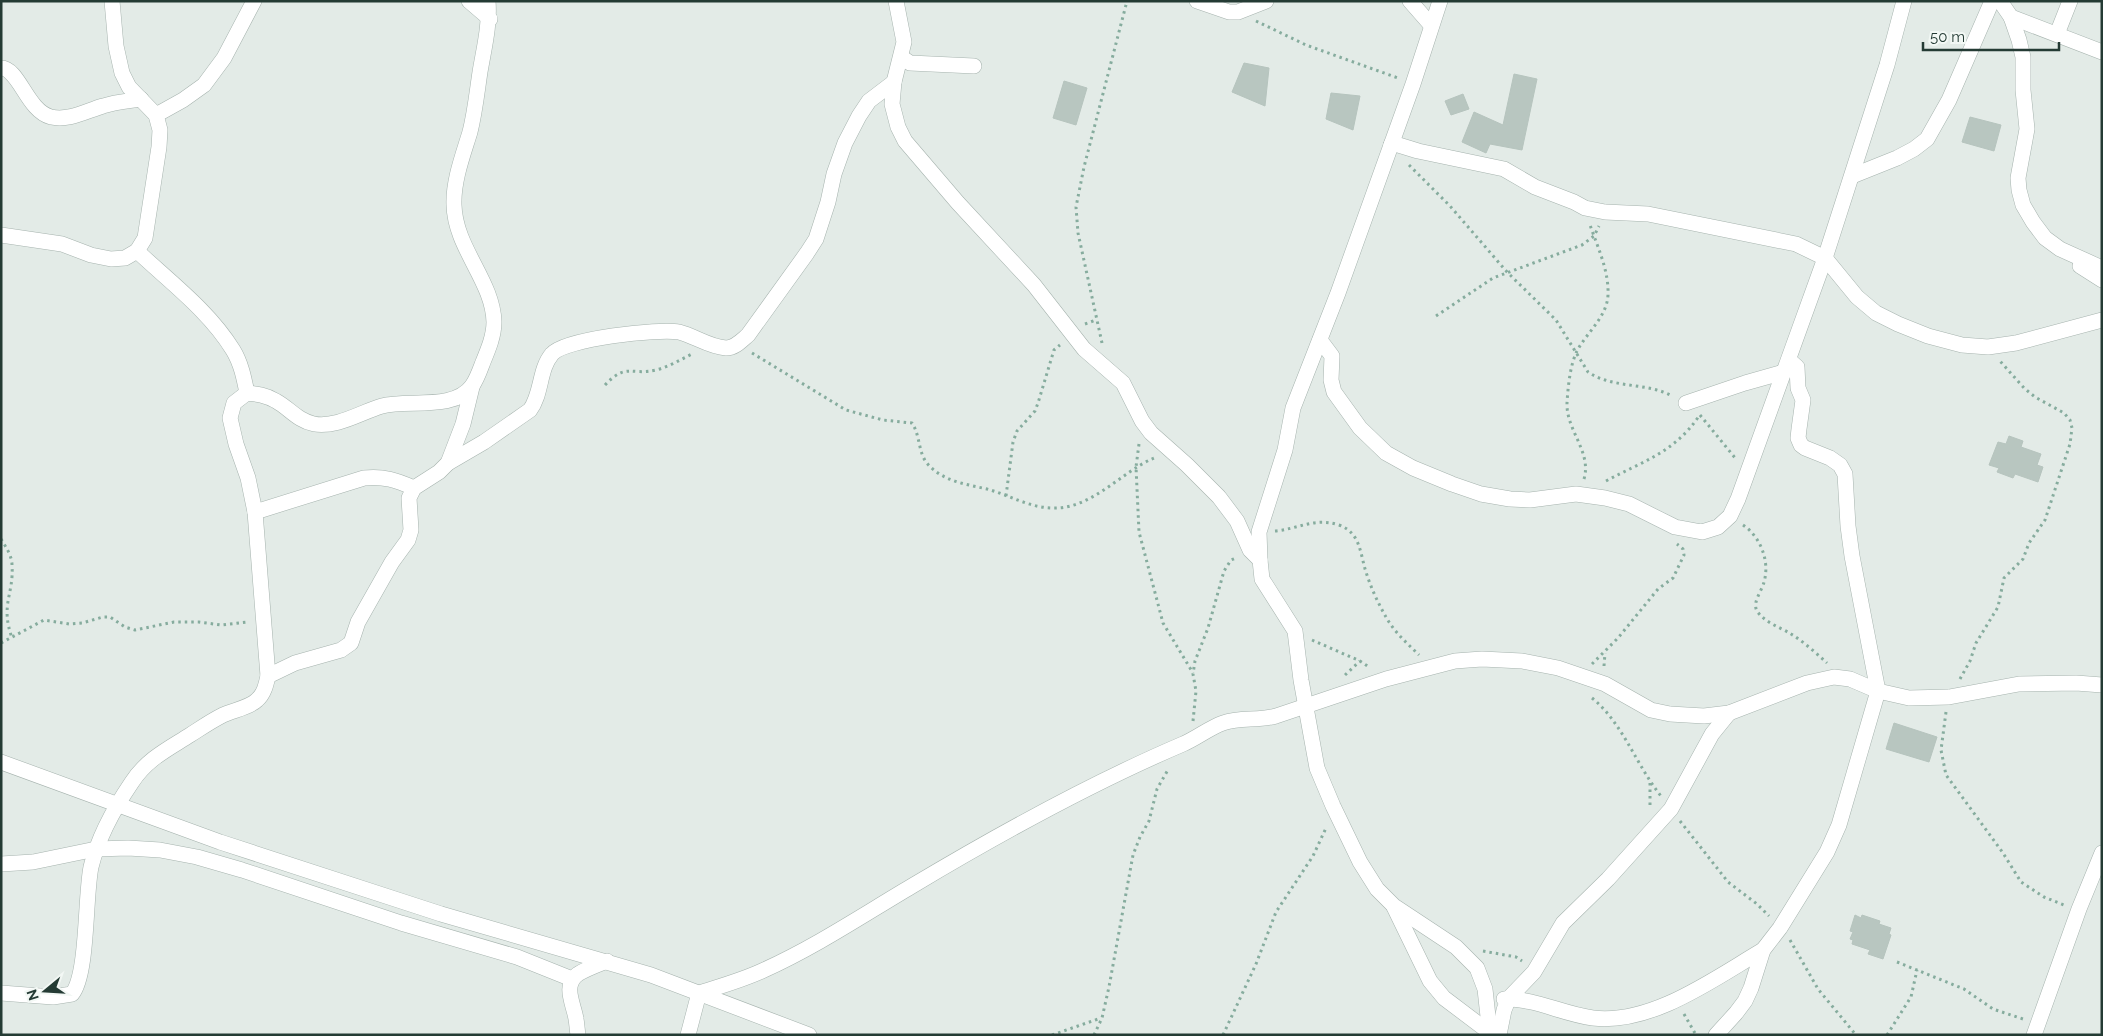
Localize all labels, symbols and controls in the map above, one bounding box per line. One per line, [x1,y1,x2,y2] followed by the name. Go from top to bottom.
[1923,20,2059,52] scale bar
[1930,28,1965,46] text: 50 m
[20,966,70,1016] north arrow
[23,987,42,1003] text: N

